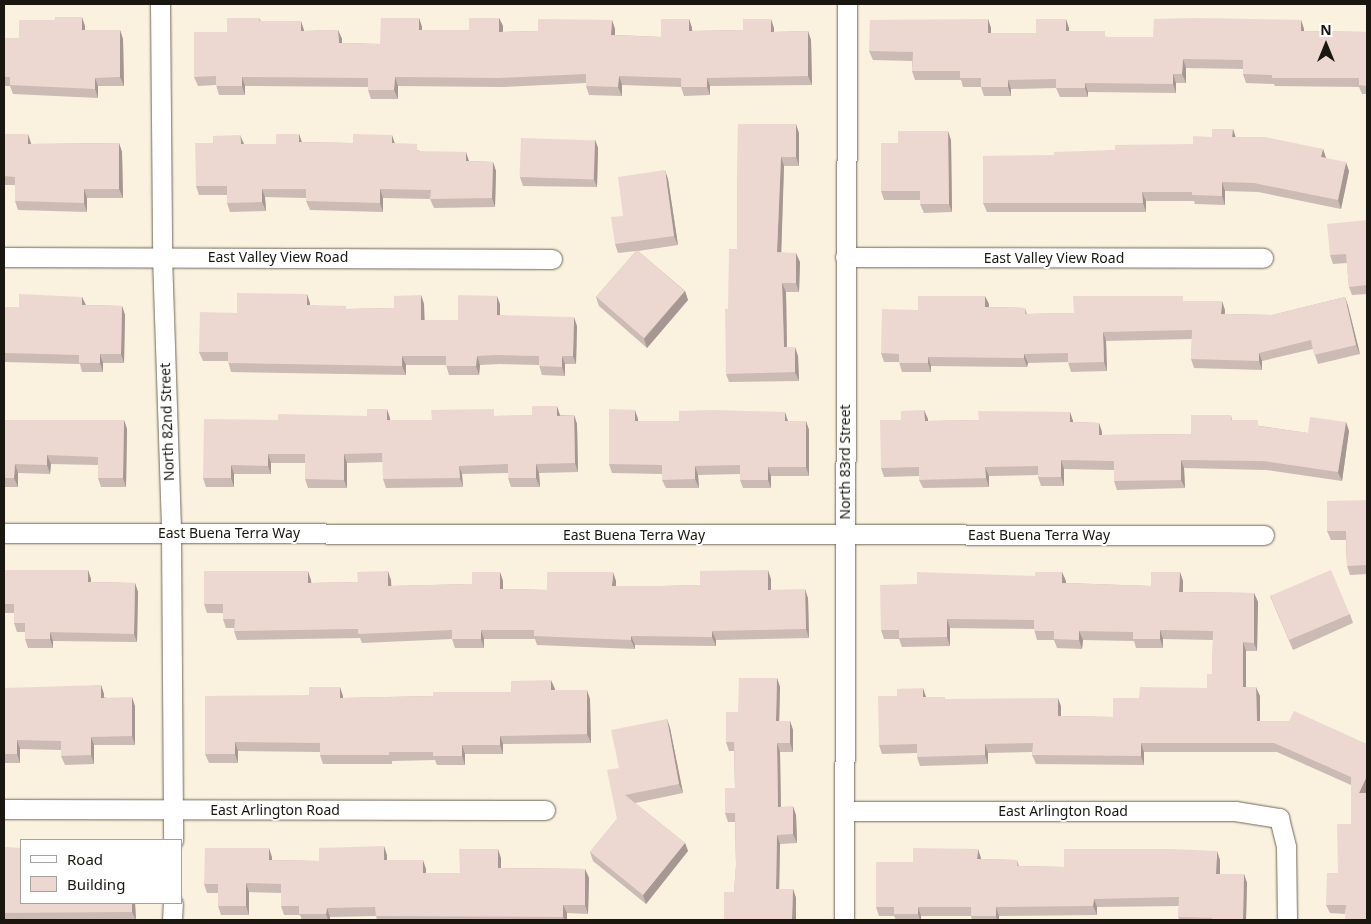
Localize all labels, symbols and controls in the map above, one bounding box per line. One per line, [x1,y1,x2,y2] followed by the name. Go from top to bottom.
[1301,20,1351,70] north arrow
[1320,20,1332,39] text: N
[208,249,348,265] street label: East Valley View Road
[984,250,1124,266] street label: East Valley View Road
[157,363,177,481] street label: North 82nd Street
[837,404,853,520] street label: North 83rd Street
[158,525,300,541] street label: East Buena Terra Way
[563,527,705,543] street label: East Buena Terra Way
[968,527,1110,543] street label: East Buena Terra Way
[210,802,340,818] street label: East Arlington Road
[998,803,1128,819] street label: East Arlington Road
[20,839,182,904] legend
[67,849,103,869] text: Road
[67,874,125,894] text: Building

